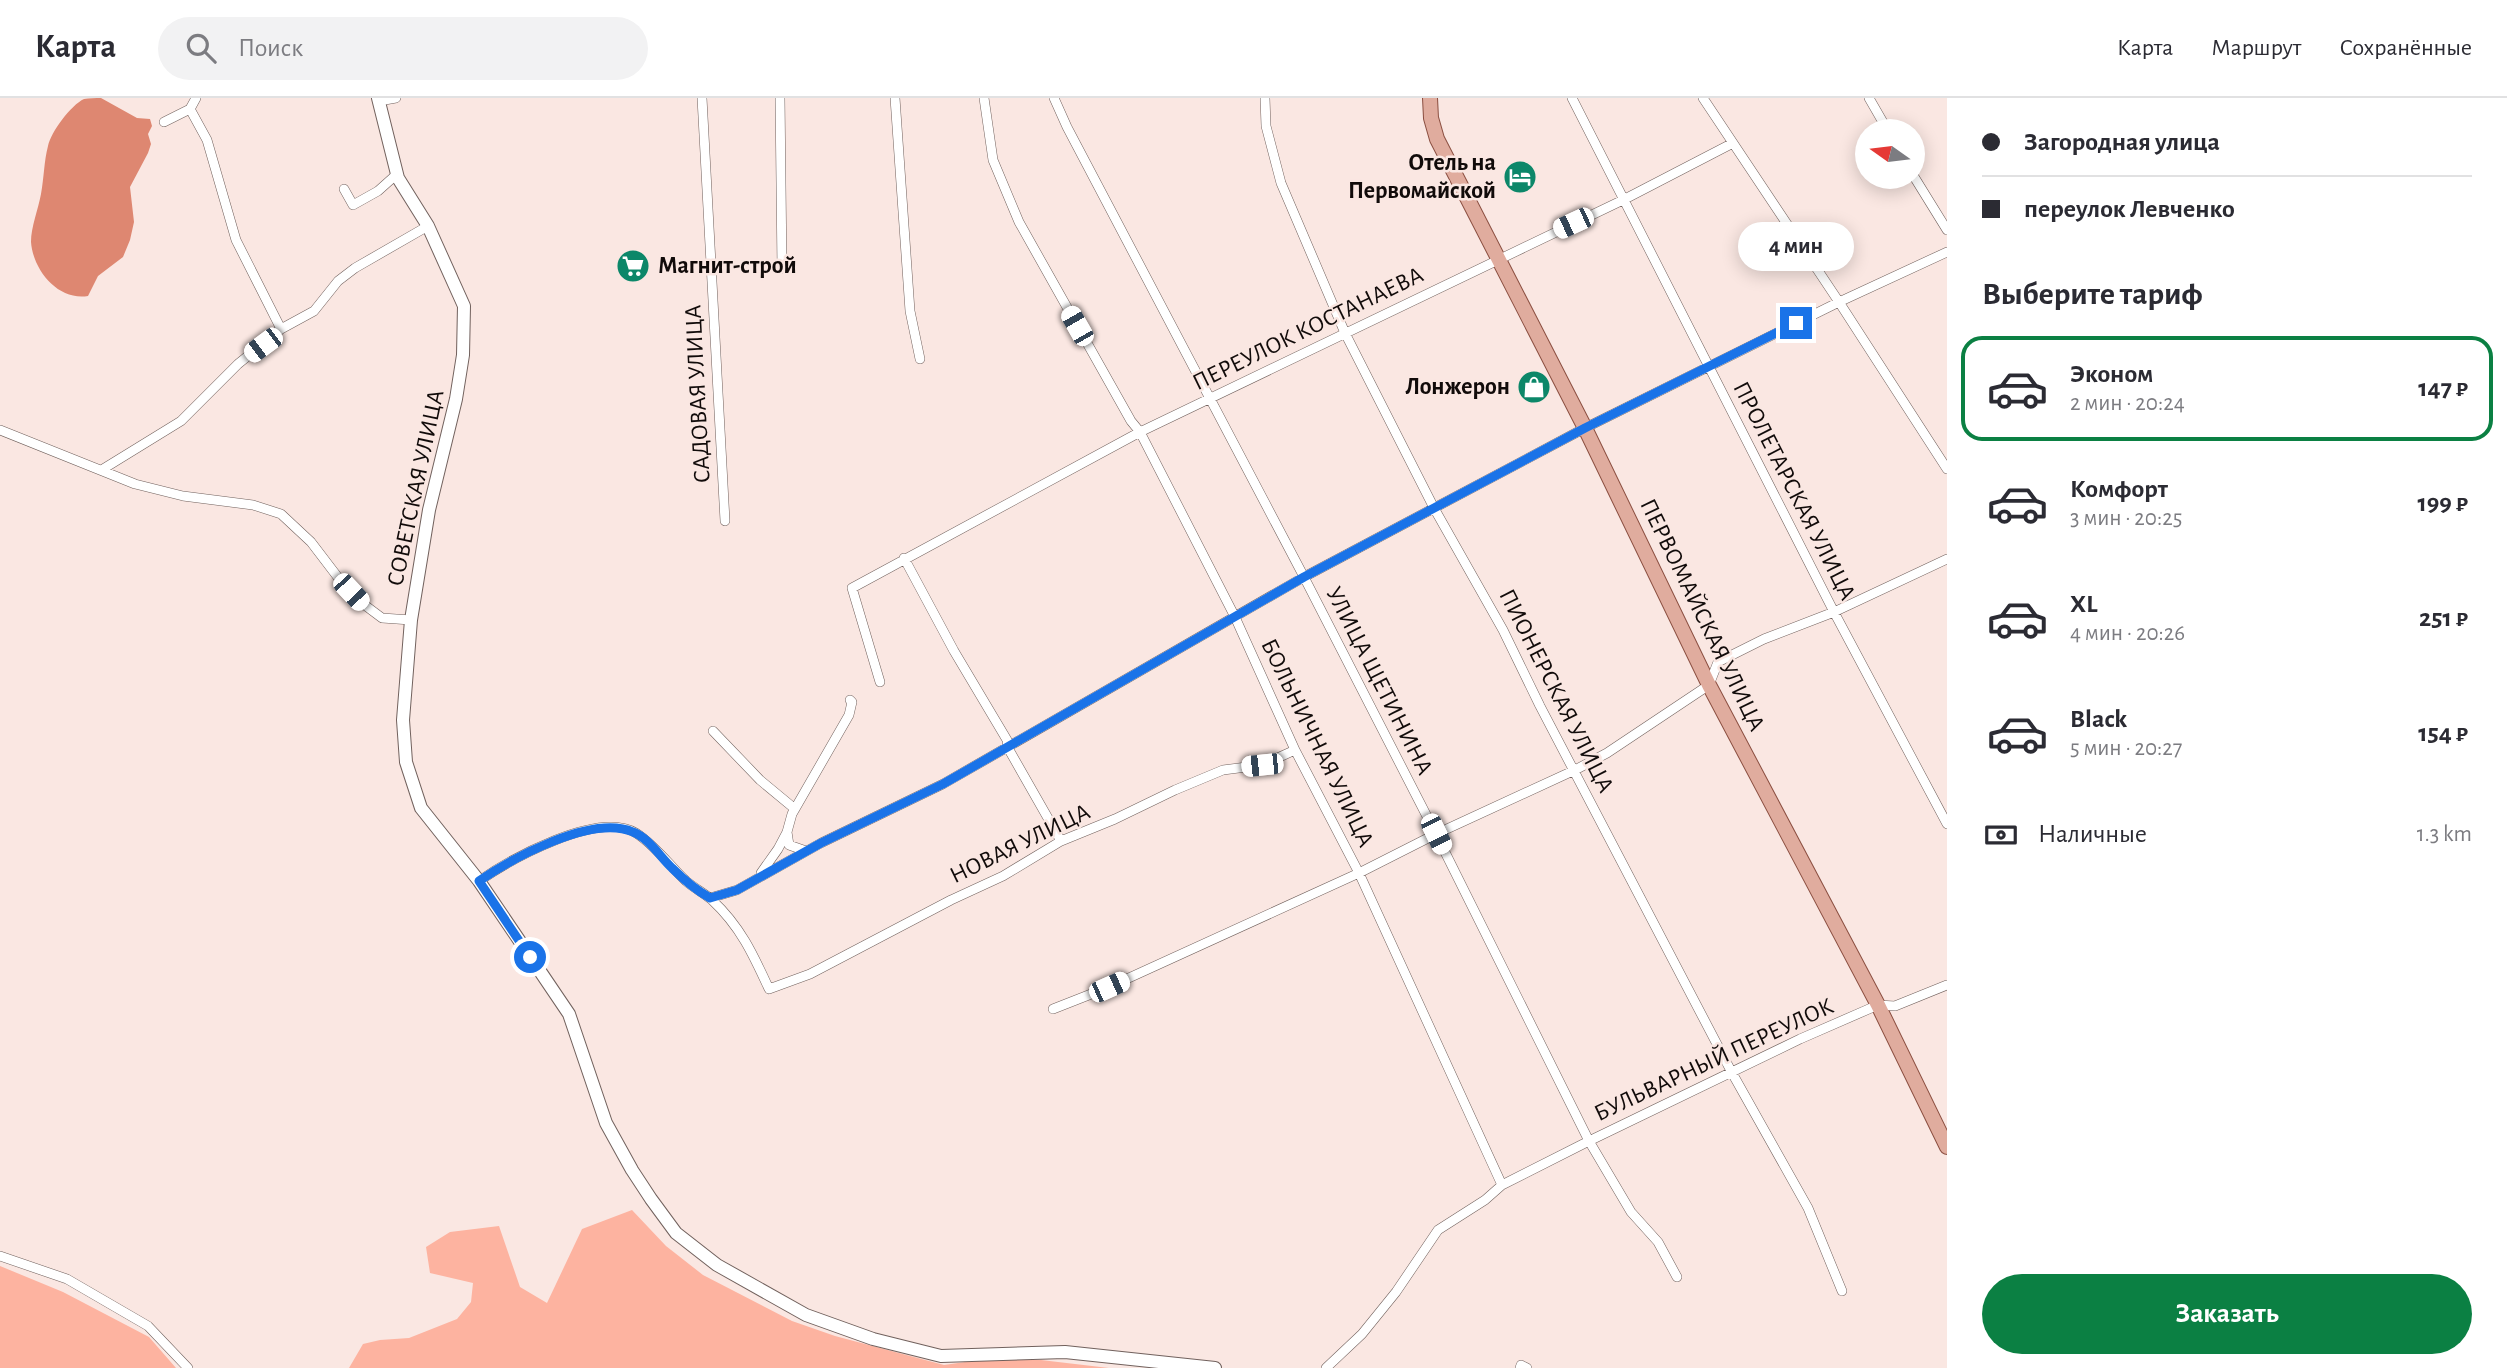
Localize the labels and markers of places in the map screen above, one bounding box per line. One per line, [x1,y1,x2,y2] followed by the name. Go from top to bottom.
[1348,151,1496,203] place label: Отель на Первомайской
[1501,158,1539,196] hotel icon: Отель на Первомайской
[614,247,652,285] supermarket icon: Магнит-строй
[658,254,797,278] place label: Магнит-строй
[1515,368,1553,406] shop icon: Лонжерон
[1405,375,1510,399] place label: Лонжерон

